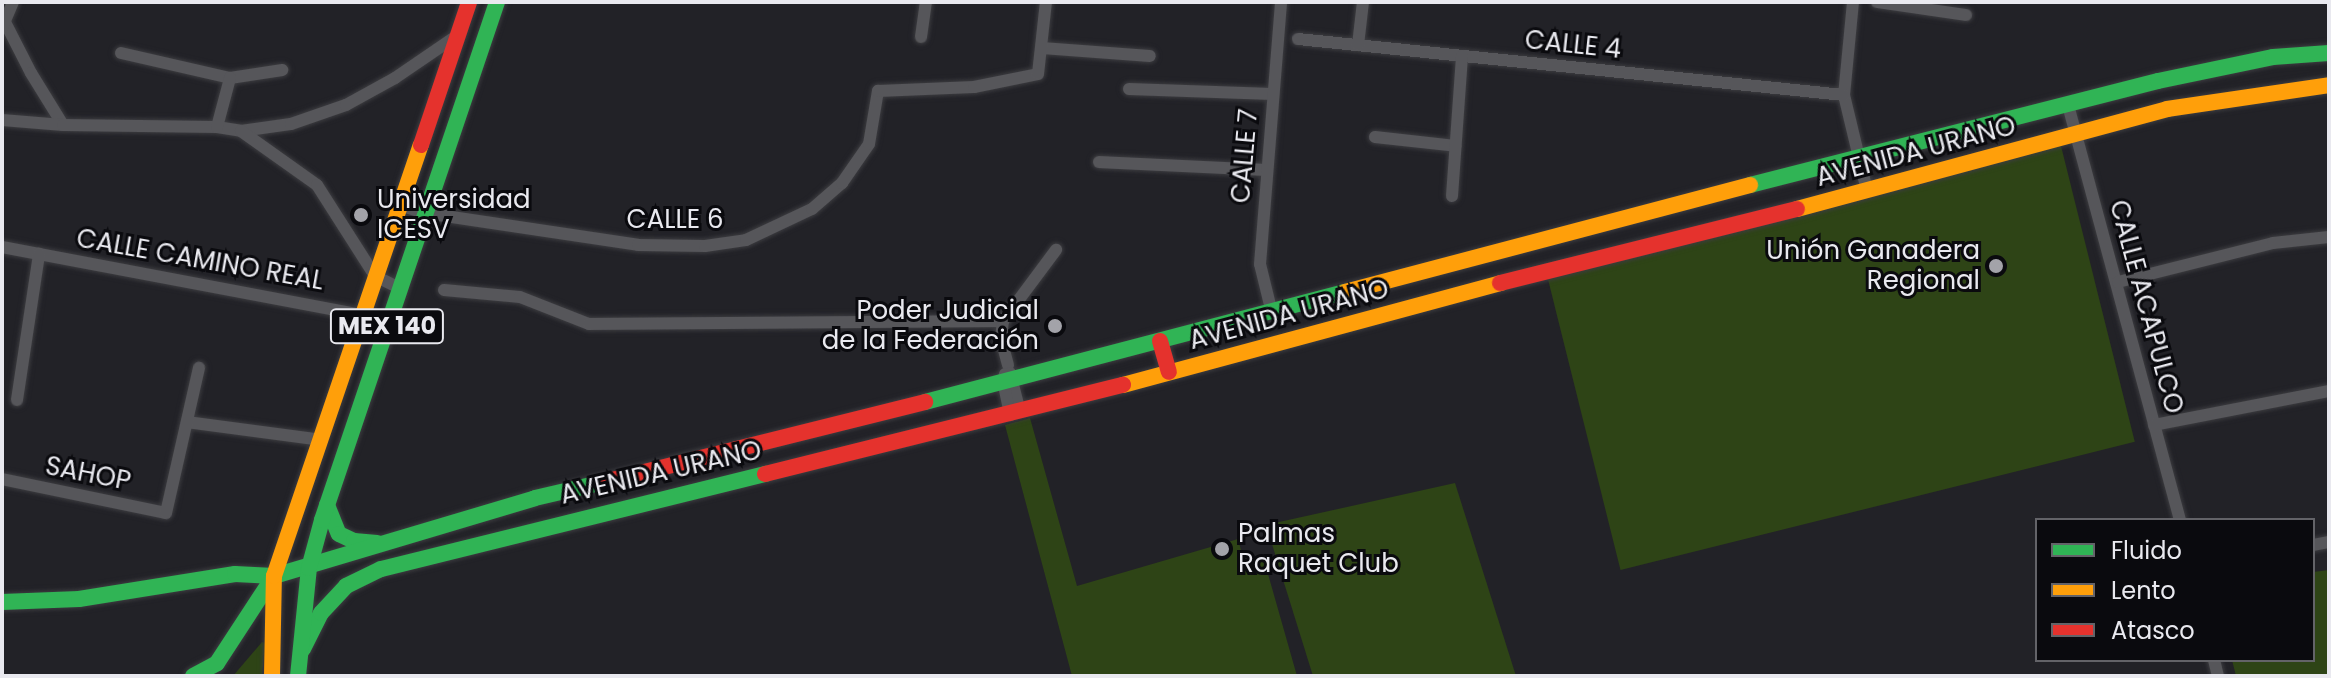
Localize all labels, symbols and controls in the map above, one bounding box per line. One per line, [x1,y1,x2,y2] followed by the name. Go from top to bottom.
[1523,24,1623,66] street label: CALLE 4
[1225,108,1265,204] street label: CALLE 7
[1813,110,2019,194] street label: AVENIDA URANO
[377,184,531,246] place label: Universidad ICESV
[2102,197,2190,417] street label: CALLE ACAPULCO
[627,204,723,236] street label: CALLE 6
[352,206,370,224] marker: Universidad ICESV
[74,223,326,297] street label: CALLE CAMINO REAL
[1766,235,1980,296] place label: Unión Ganadera Regional
[1987,257,2005,275] marker: Unión Ganadera Regional
[1186,273,1392,357] street label: AVENIDA URANO
[822,295,1039,356] place label: Poder Judicial de la Federación
[329,306,445,346] road number: MEX 140
[1046,317,1064,335] marker: Poder Judicial de la Federación
[557,435,765,511] street label: AVENIDA URANO
[43,450,133,498] street label: SAHOP
[1238,518,1399,580] place label: Palmas Raquet Club
[2035,518,2315,662] legend
[2111,534,2182,567] text: Fluido
[1213,540,1231,558] marker: Palmas Raquet Club
[2111,574,2176,607] text: Lento
[2111,614,2195,647] text: Atasco

